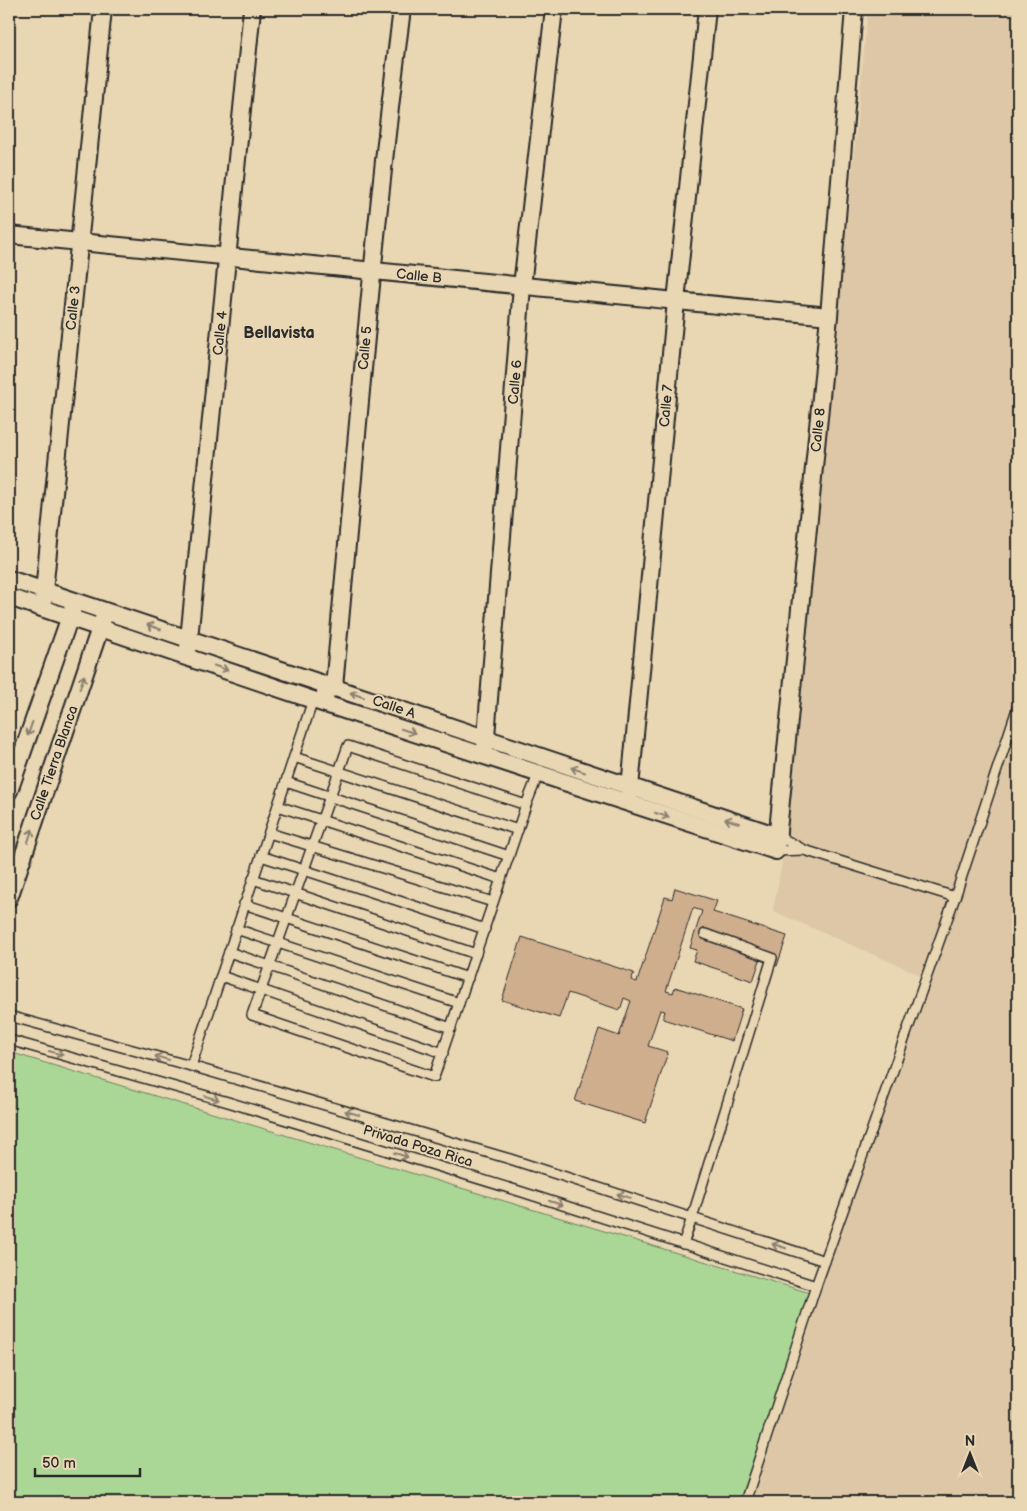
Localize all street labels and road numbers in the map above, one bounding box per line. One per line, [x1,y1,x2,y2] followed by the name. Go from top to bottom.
[395,265,443,287] street label: Calle B
[62,285,84,331] street label: Calle 3
[209,309,231,356] street label: Calle 4
[355,325,375,371] street label: Calle 5
[505,359,525,405] street label: Calle 6
[656,384,676,428] street label: Calle 7
[807,407,829,453] street label: Calle 8
[370,692,418,722] street label: Calle A
[26,703,82,823] street label: Calle Tierra Blanca
[361,1121,475,1171] street label: Privada Poza Rica

